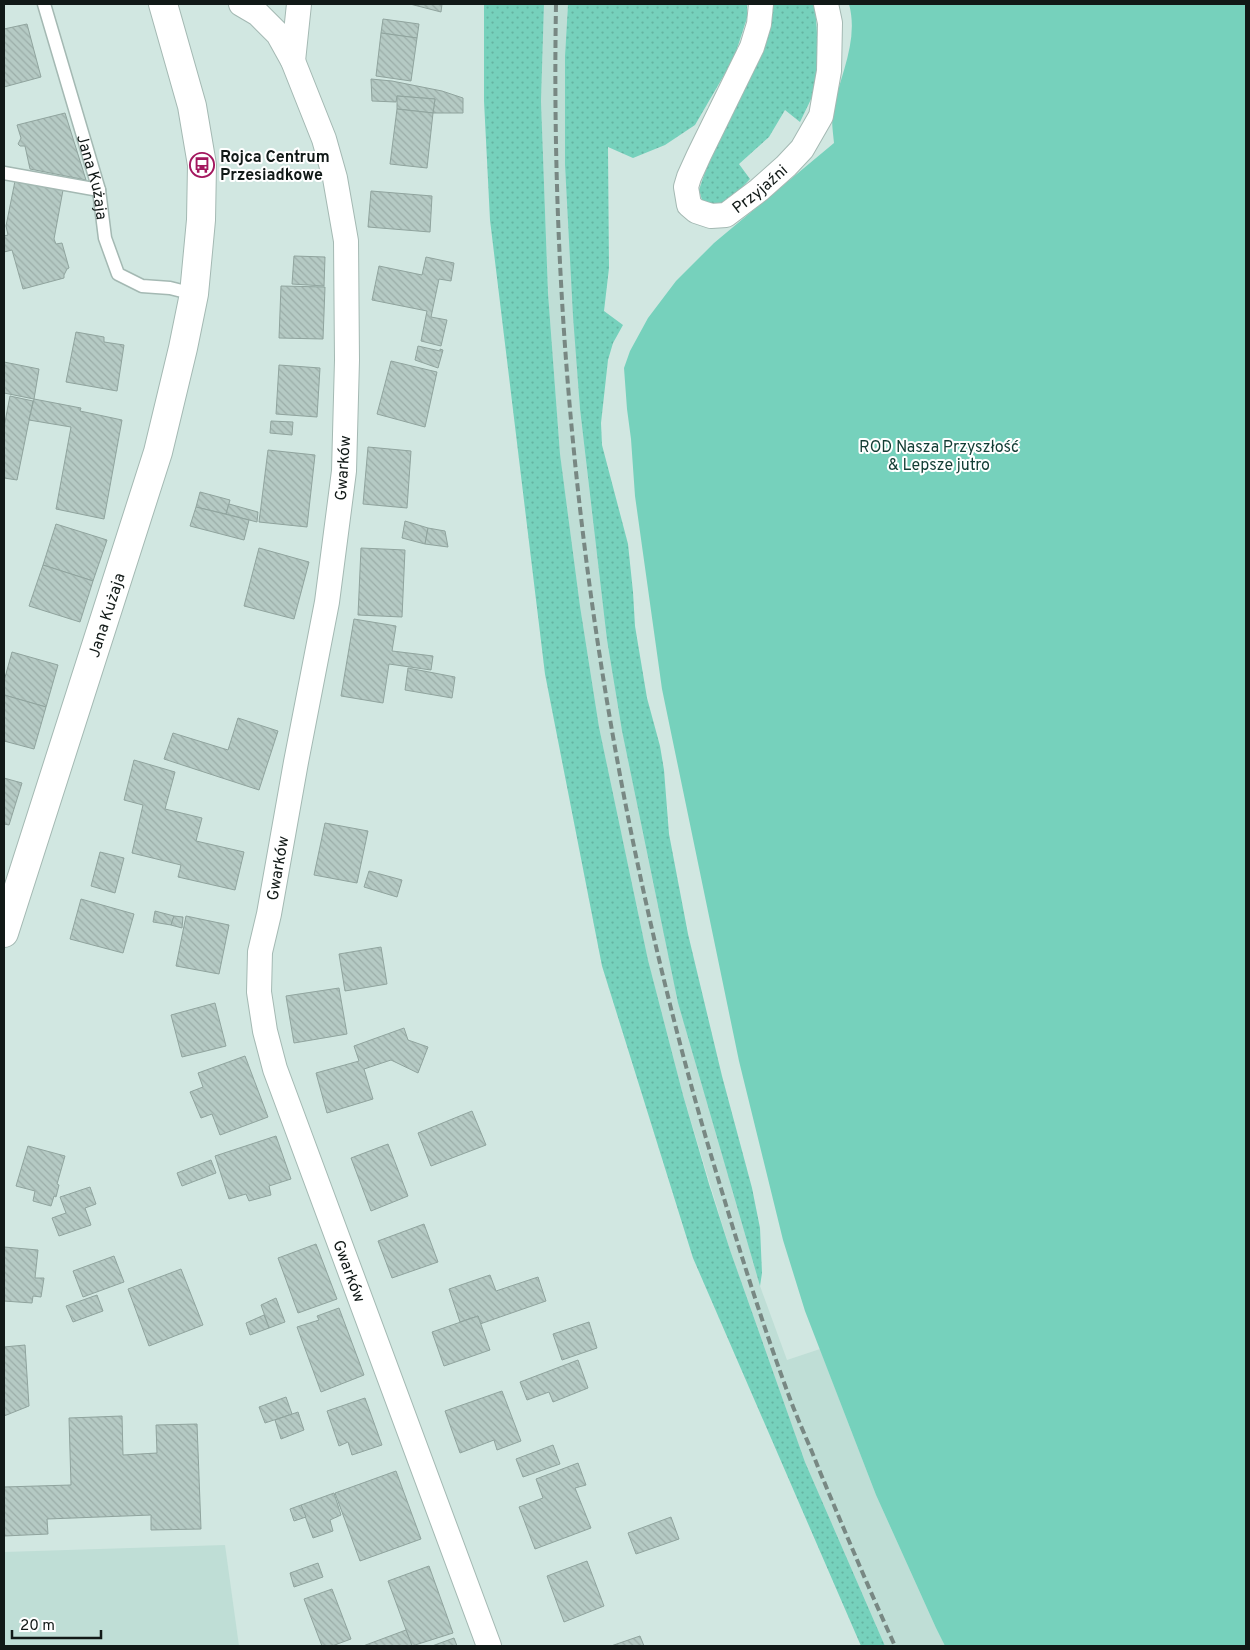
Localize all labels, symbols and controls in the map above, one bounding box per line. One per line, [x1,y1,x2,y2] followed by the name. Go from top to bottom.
[71,132,111,221] street label: Jana Kużaja
[220,148,330,186] place label: Rojca Centrum Przesiadkowe
[189,152,215,178] bus stop icon: Rojca Centrum Przesiadkowe
[729,161,793,219] street label: Przyjaźni
[332,435,356,501] street label: Gwarków
[859,438,1019,476] park label: ROD Nasza Przyszłość & Lepsze jutro
[85,571,131,660] street label: Jana Kużaja
[263,835,294,902] street label: Gwarków
[327,1238,369,1306] street label: Gwarków
[12,1608,101,1640] scale bar
[20,1617,55,1636] text: 20 m

